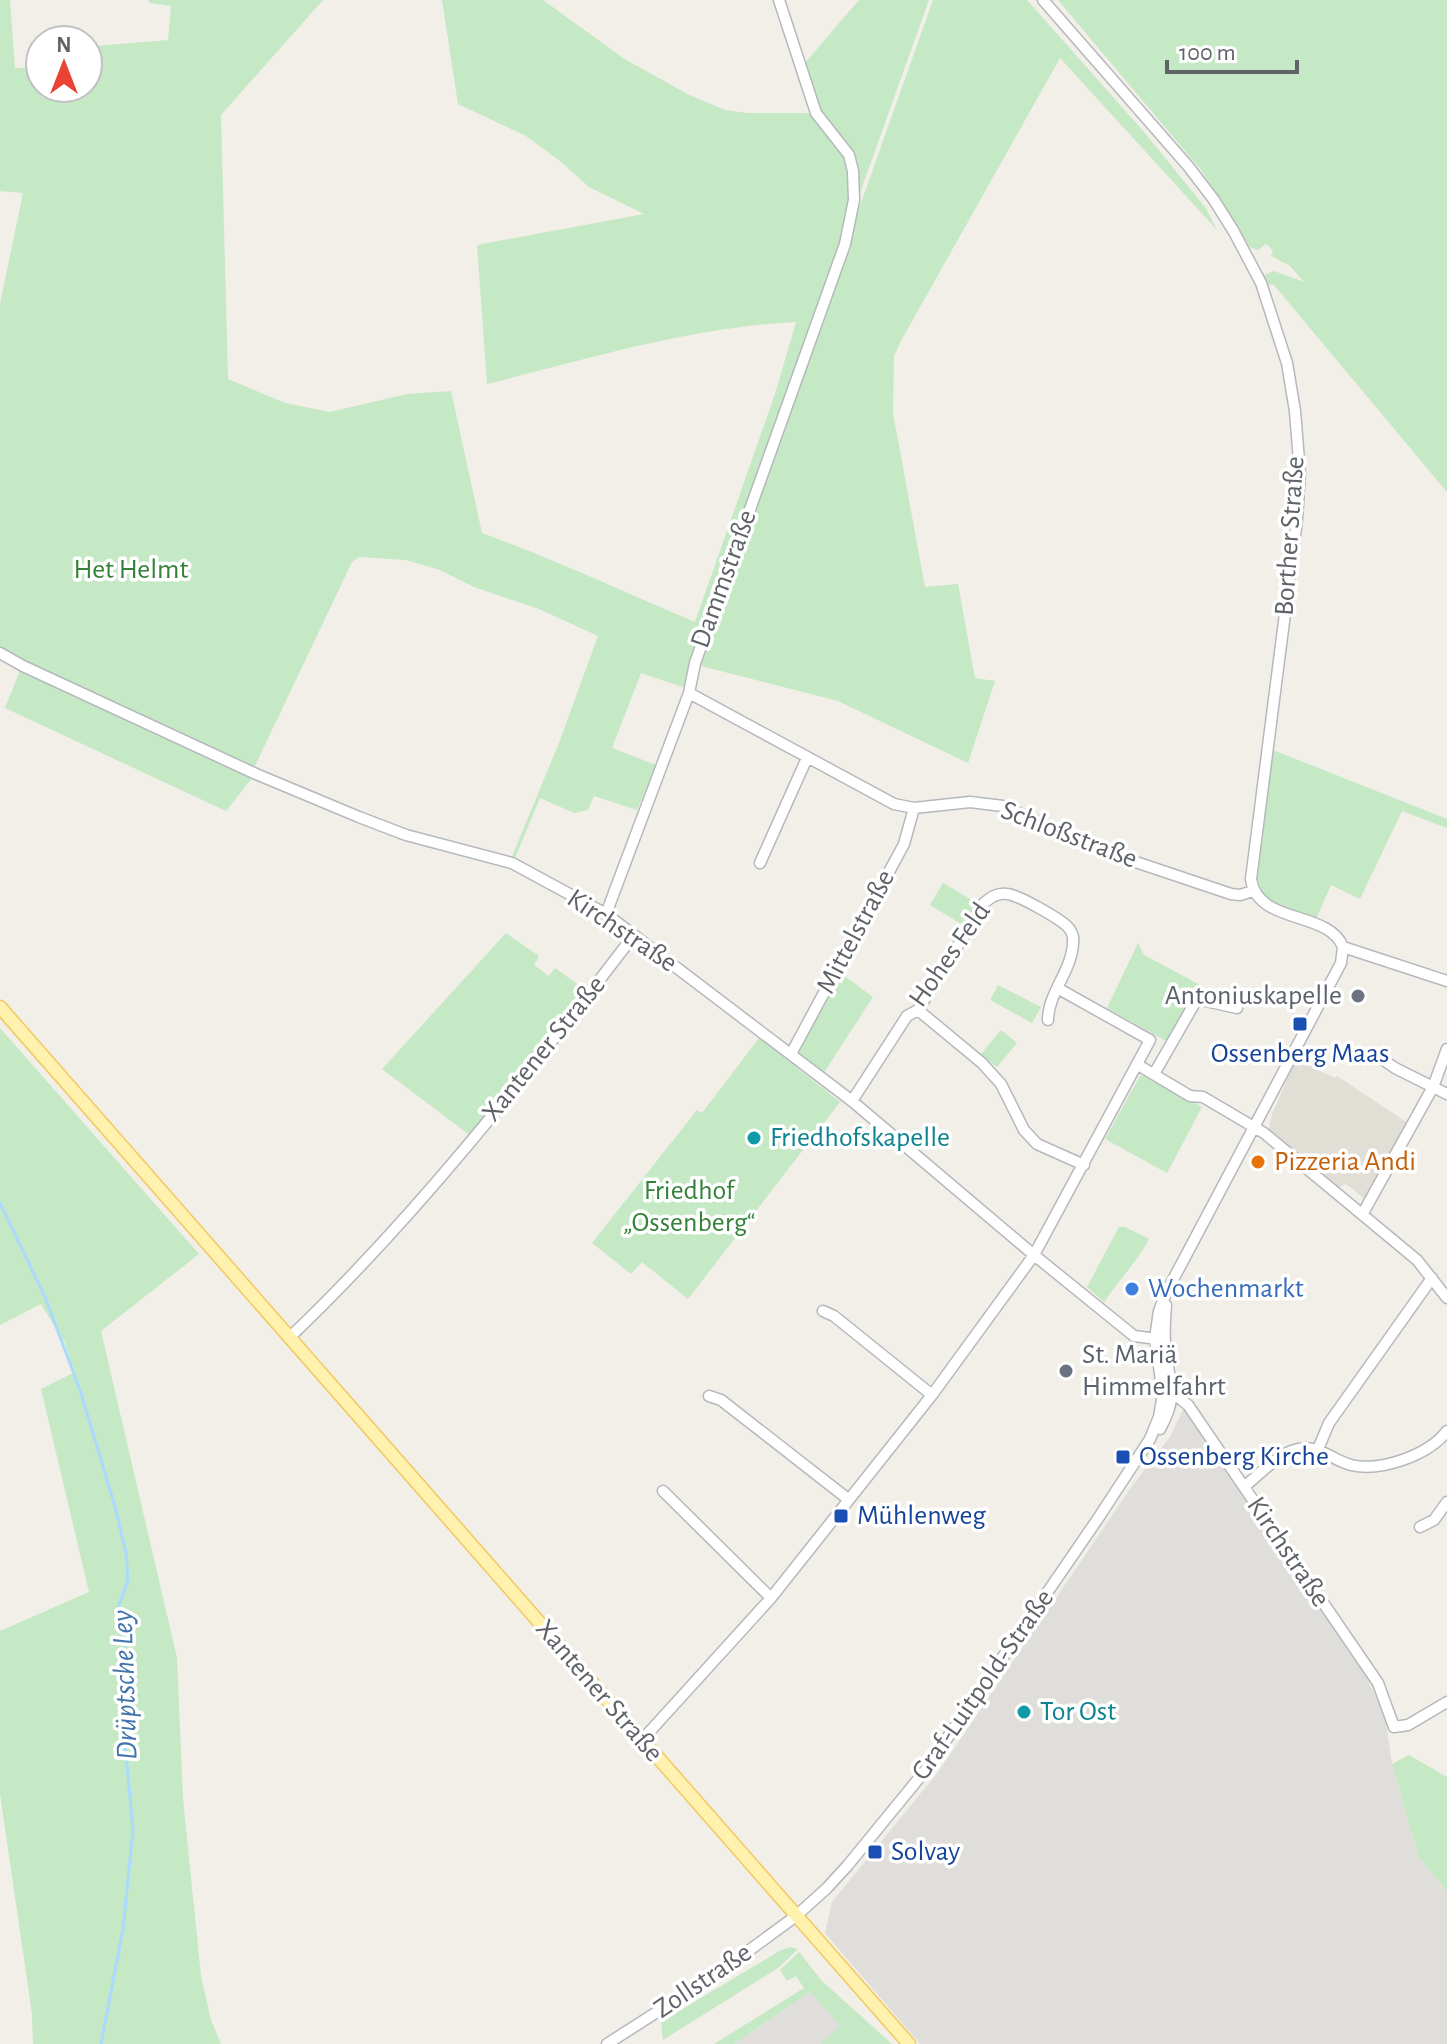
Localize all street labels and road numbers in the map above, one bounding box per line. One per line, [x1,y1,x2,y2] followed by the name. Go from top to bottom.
[1270,455,1310,617] street label: Borther Straße
[686,506,762,652] street label: Dammstraße
[997,796,1141,874] street label: Schloßstraße
[812,866,900,998] street label: Mittelstraße
[562,884,682,978] street label: Kirchstraße
[904,898,996,1012] street label: Hohes Feld
[477,971,611,1127] street label: Xantener Straße
[1241,1492,1335,1612] street label: Kirchstraße
[907,1584,1059,1786] street label: Graf-Luitpold-Straße
[530,1615,668,1767] street label: Xantener Straße
[649,1938,757,2024] street label: Zollstraße

